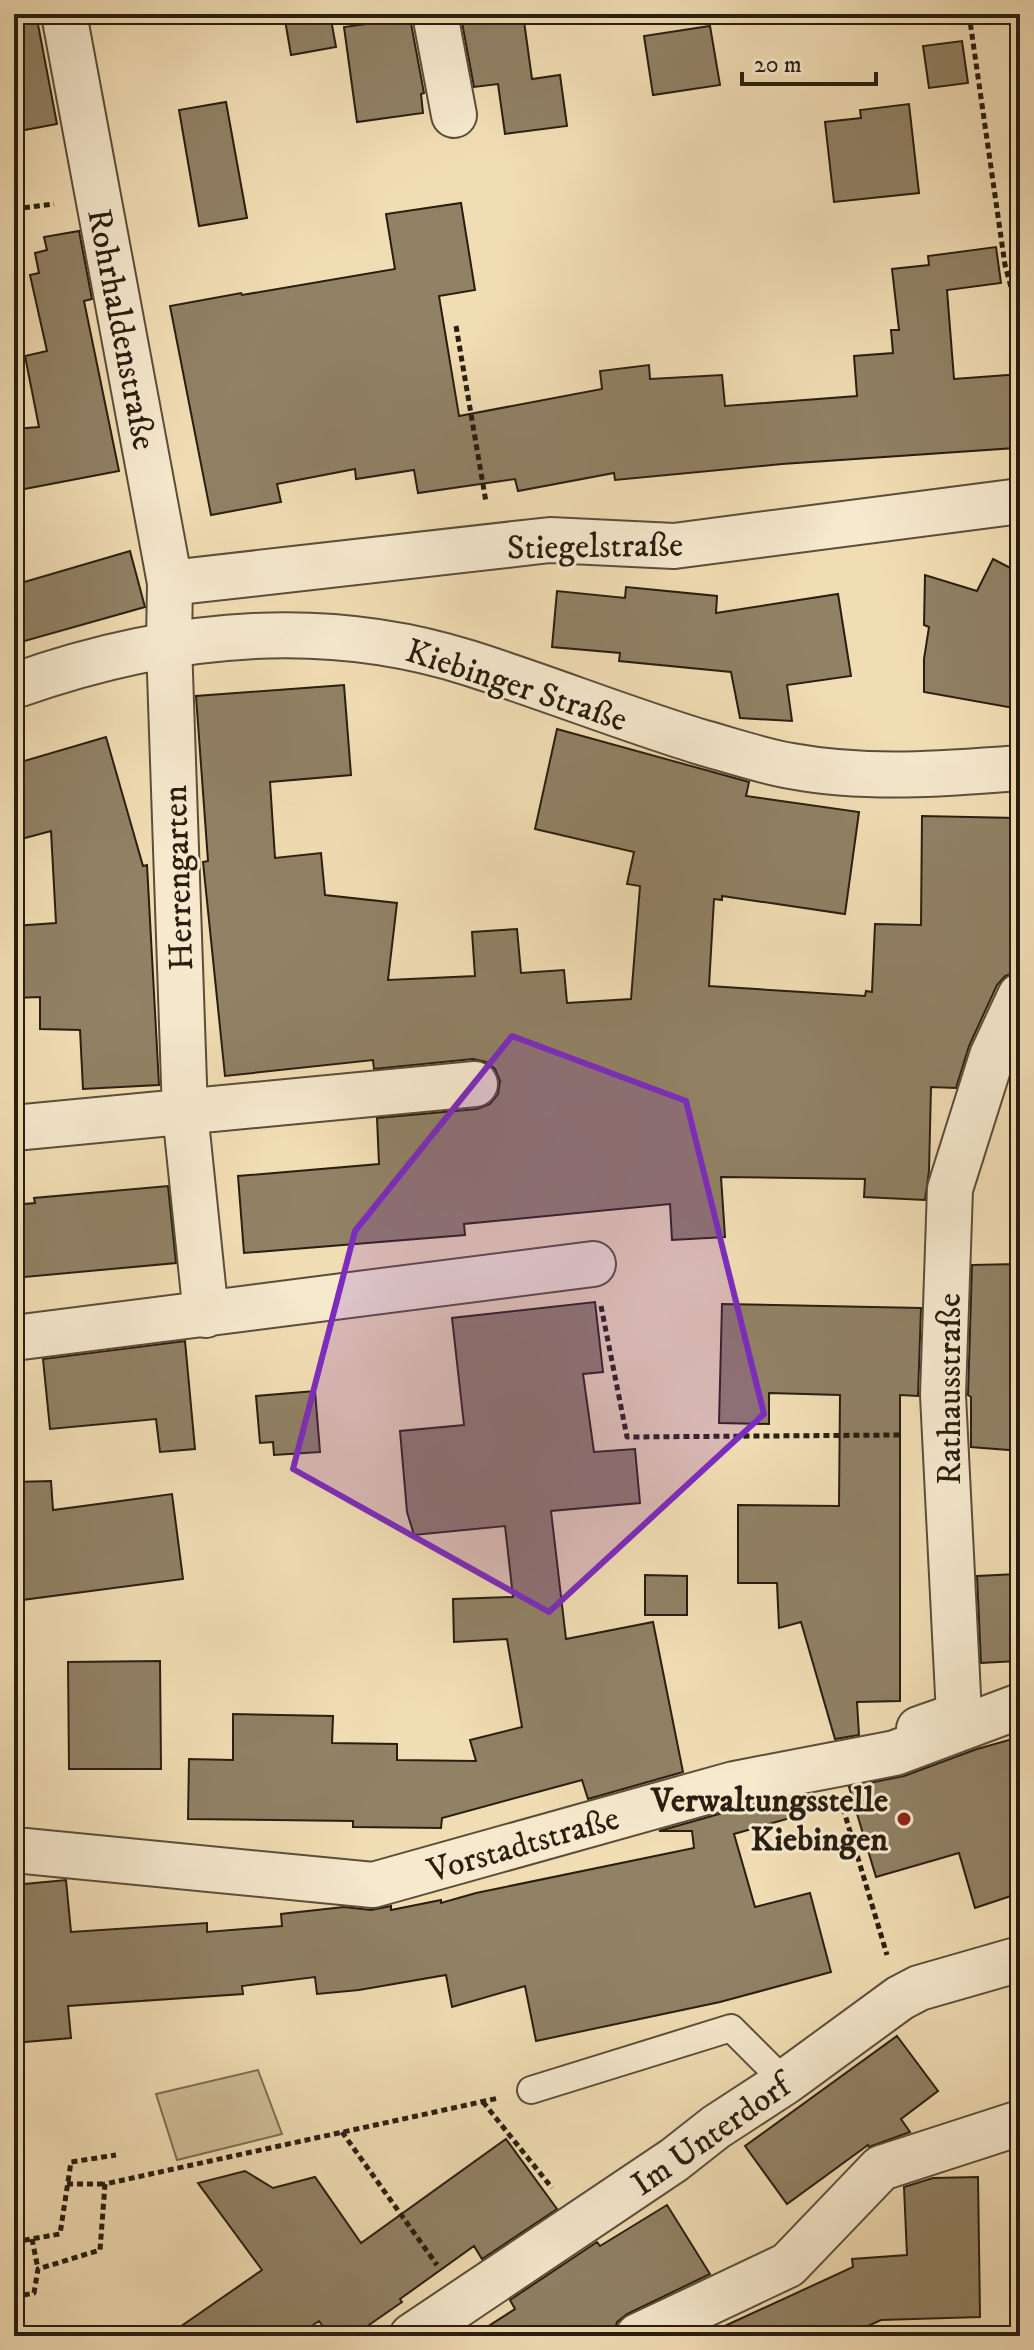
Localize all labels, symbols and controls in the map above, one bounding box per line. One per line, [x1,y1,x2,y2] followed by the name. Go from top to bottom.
[742,36,876,86] scale bar
[754,50,802,80] text: 20 m
[77,205,165,453] street label: Rohrhaldenstraße
[506,524,684,570] street label: Stiegelstraße
[400,630,632,741] street label: Kiebinger Straße
[155,784,203,971] street label: Herrengarten
[929,1293,971,1485] street label: Rathausstraße
[649,1780,888,1861] place label: Verwaltungsstelle Kiebingen
[422,1798,624,1893] street label: Vorstadtstraße
[895,1810,913,1828] marker: Verwaltungsstelle Kiebingen
[624,2063,803,2206] street label: Im Unterdorf

